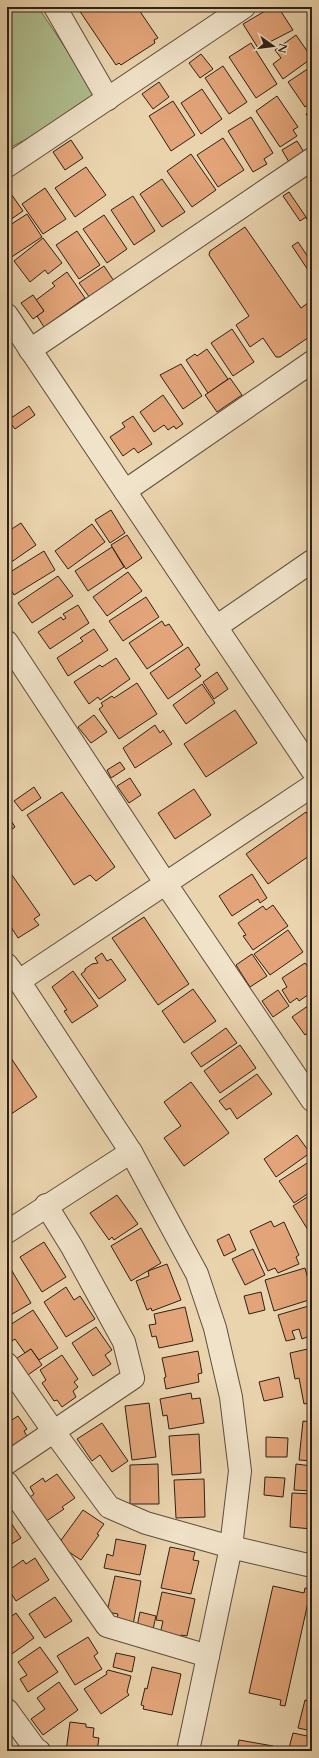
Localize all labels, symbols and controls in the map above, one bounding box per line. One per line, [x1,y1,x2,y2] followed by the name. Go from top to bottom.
[253,26,293,66] north arrow
[274,42,291,55] text: N

